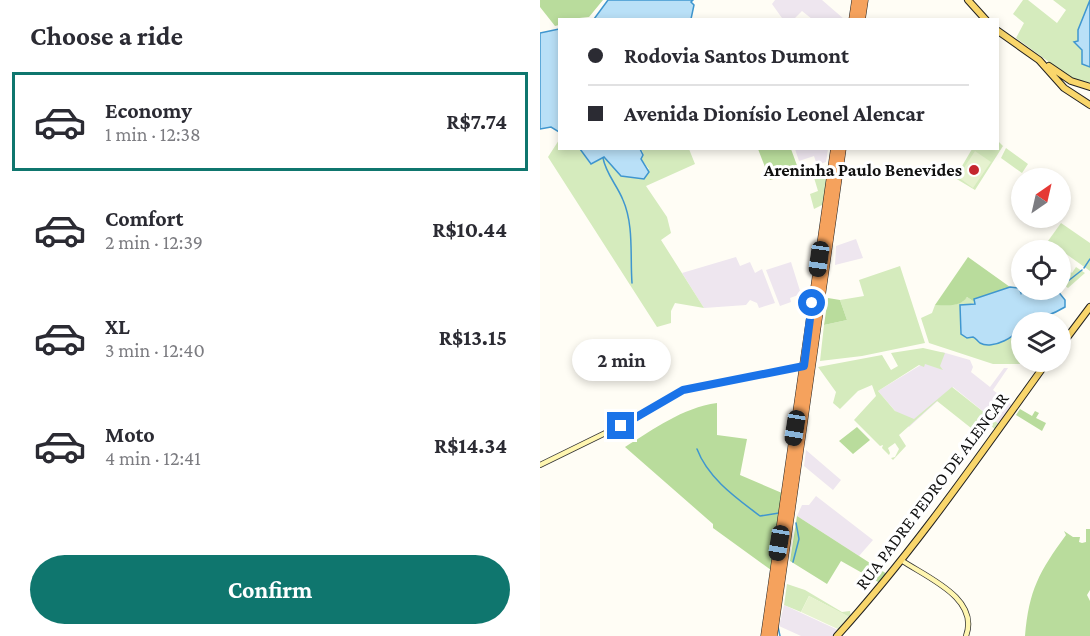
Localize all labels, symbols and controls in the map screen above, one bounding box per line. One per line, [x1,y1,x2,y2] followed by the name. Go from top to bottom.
[30,21,183,51] text: Choose a ride
[624,43,849,68] text: Rodovia Santos Dumont
[33,95,87,149] icon: car
[105,98,192,123] text: Economy
[624,101,925,126] text: Avenida Dionísio Leonel Alencar
[446,109,507,134] text: R$7.74
[105,123,201,145] text: 1 min · 12:38
[763,160,962,180] place label: Areninha Paulo Benevides
[967,163,981,177] marker: Areninha Paulo Benevides
[1011,168,1071,228] north arrow
[1011,168,1071,372] map controls
[33,203,87,257] icon: car
[105,206,183,231] text: Comfort
[432,217,507,242] text: R$10.44
[105,231,203,253] text: 2 min · 12:39
[808,240,830,278] car
[1011,240,1071,300] button: locate
[798,289,825,316] route start
[33,311,87,365] icon: car
[1011,312,1071,372] button: layers
[105,314,130,339] text: XL
[439,325,507,350] text: R$13.15
[105,339,205,361] text: 3 min · 12:40
[572,339,670,381] callout: 2 min
[597,349,646,371] text: 2 min
[851,388,1013,593] street label: RUA PADRE PEDRO DE ALENCAR
[783,409,807,447] car
[607,412,634,439] route end
[33,419,87,473] icon: car
[105,422,155,447] text: Moto
[434,433,507,458] text: R$14.34
[105,447,201,469] text: 4 min · 12:41
[767,524,791,562] car
[30,555,510,624] button: Confirm

